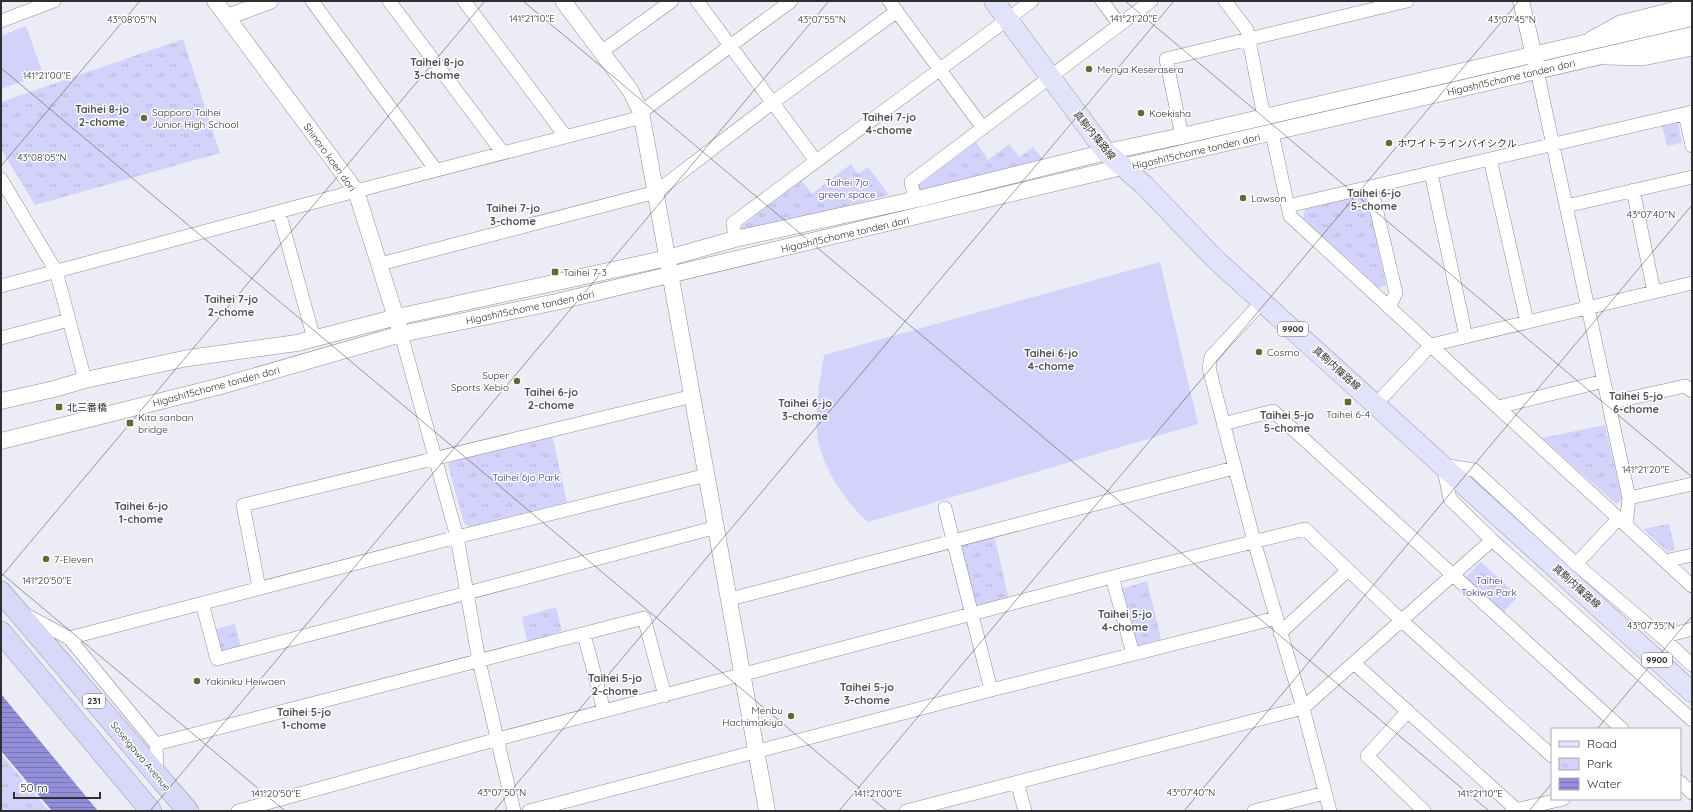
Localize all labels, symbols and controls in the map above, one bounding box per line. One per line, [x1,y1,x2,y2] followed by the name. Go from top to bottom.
[509,12,555,25] text: 141°21'10"E
[1110,12,1158,25] text: 141°21'20"E
[107,13,157,26] text: 43°08'05"N
[798,13,846,26] text: 43°07'55"N
[1488,13,1536,26] text: 43°07'45"N
[410,55,464,82] district label: Taihei 8-jo 3-chome
[1446,56,1576,99] street label: Higashi15chome tonden dori
[1097,63,1184,76] place label: Menya Keserasera
[1084,64,1094,74] marker: Menya Keserasera
[23,69,71,82] text: 141°21'00"E
[75,102,129,129] district label: Taihei 8-jo 2-chome
[152,106,239,131] place label: Sapporo Taihei Junior High School
[1149,107,1191,120] place label: Koekisha
[1071,108,1119,163] street label: 真駒内篠路線
[1136,108,1146,118] marker: Koekisha
[862,110,916,137] district label: Taihei 7-jo 4-chome
[139,113,149,123] marker: Sapporo Taihei Junior High School
[301,121,359,194] street label: Shinoro koen dori
[1131,130,1261,173] street label: Higashi15chome tonden dori
[1397,137,1517,150] place label: ホワイトラインバイシクル
[1384,138,1394,148] marker: ホワイトラインバイシクル
[17,151,67,164] text: 43°08'05"N
[818,176,876,201] park label: Taihei 7jo green space
[1347,186,1401,213] district label: Taihei 6-jo 5-chome
[1251,192,1286,205] place label: Lawson
[1238,193,1248,203] marker: Lawson
[486,201,540,228] district label: Taihei 7-jo 3-chome
[1627,208,1675,221] text: 43°07'40"N
[780,213,910,256] street label: Higashi15chome tonden dori
[563,266,607,279] place label: Taihei 7-3
[550,267,560,277] marker: Taihei 7-3
[465,287,596,327] street label: Higashi15chome tonden dori
[204,292,258,319] district label: Taihei 7-jo 2-chome
[1278,322,1308,336] road number: 9900
[1310,343,1363,393] street label: 真駒内篠路線
[1024,346,1078,373] district label: Taihei 6-jo 4-chome
[1267,346,1299,359] place label: Cosmo
[1254,347,1264,357] marker: Cosmo
[151,363,281,410] street label: Higashi15chome tonden dori
[451,369,509,394] place label: Super Sports Xebio
[512,376,522,386] marker: Super Sports Xebio
[524,385,578,412] district label: Taihei 6-jo 2-chome
[1609,389,1663,416] district label: Taihei 5-jo 6-chome
[778,396,832,423] district label: Taihei 6-jo 3-chome
[1343,397,1353,407] marker: Taihei 6-4
[67,401,107,414] place label: 北三番橋
[54,402,64,412] marker: 北三番橋
[1260,408,1314,435] district label: Taihei 5-jo 5-chome
[1326,408,1370,421] place label: Taihei 6-4
[138,411,194,436] place label: Kita sanban bridge
[125,418,135,428] marker: Kita sanban bridge
[1622,463,1670,476] text: 141°21'20"E
[492,471,560,484] park label: Taihei 6jo Park
[114,499,168,526] district label: Taihei 6-jo 1-chome
[54,553,93,566] place label: 7-Eleven
[41,554,51,564] marker: 7-Eleven
[1550,561,1603,611] street label: 真駒内篠路線
[22,574,72,587] text: 141°20'50"E
[1461,574,1517,599] park label: Taihei Tokiwa Park
[1098,607,1152,634] district label: Taihei 5-jo 4-chome
[1627,619,1675,632] text: 43°07'35"N
[1642,653,1672,667] road number: 9900
[588,671,642,698] district label: Taihei 5-jo 2-chome
[205,675,286,688] place label: Yakiniku Heiwaen
[192,676,202,686] marker: Yakiniku Heiwaen
[840,680,894,707] district label: Taihei 5-jo 3-chome
[83,694,105,708] road number: 231
[722,704,783,729] place label: Menbu Hachimakiya
[277,705,331,732] district label: Taihei 5-jo 1-chome
[786,711,796,721] marker: Menbu Hachimakiya
[108,719,174,794] street label: Soseigawa Avenue
[1551,728,1681,800] legend
[1587,736,1617,751] text: Road
[1587,756,1612,771] text: Park
[14,774,100,800] scale bar
[1587,776,1622,791] text: Water
[20,780,48,795] text: 50 m
[478,786,526,799] text: 43°07'50"N
[1167,786,1215,799] text: 43°07'40"N
[251,787,301,800] text: 141°20'50"E
[854,787,902,800] text: 141°21'00"E
[1457,787,1503,800] text: 141°21'10"E

